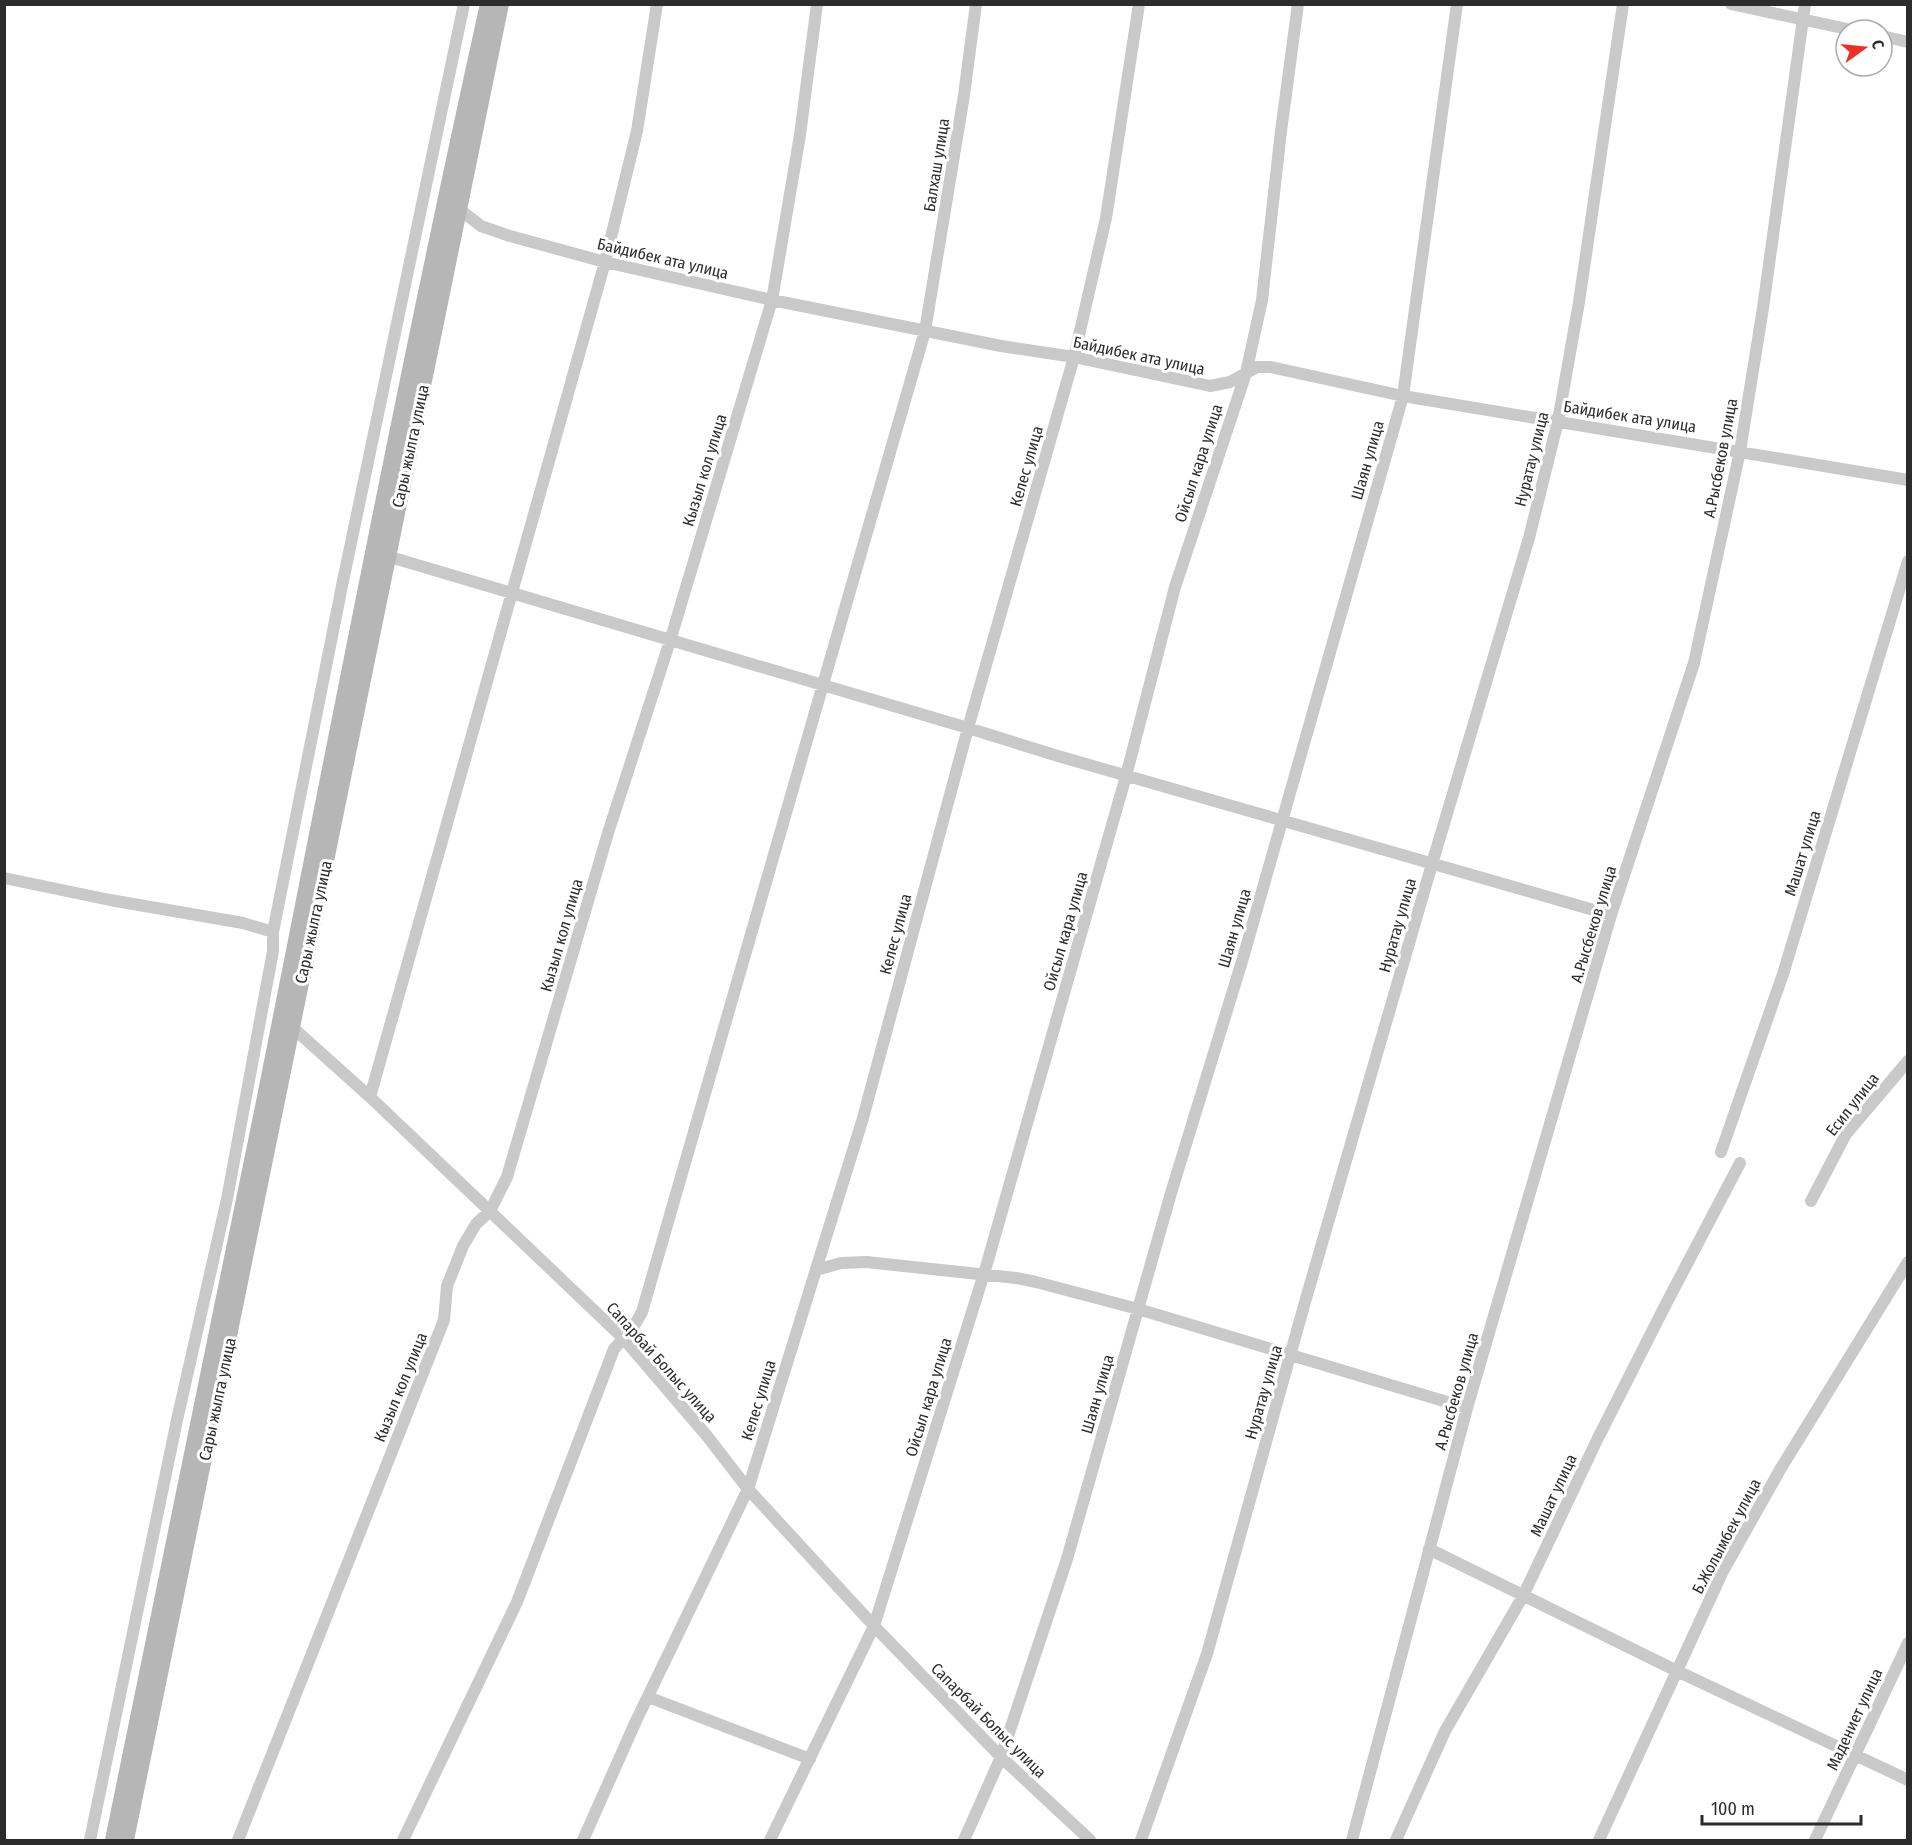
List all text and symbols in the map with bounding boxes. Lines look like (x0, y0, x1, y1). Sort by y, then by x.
north arrow (1834, 18, 1894, 78)
text: С (1868, 38, 1888, 51)
street label: Балхаш улица (920, 117, 953, 213)
street label: Байдибек ата улица (595, 234, 731, 283)
street label: Байдибек ата улица (1071, 332, 1207, 379)
street label: Сары жылга улица (388, 383, 433, 509)
street label: Байдибек ата улица (1562, 397, 1698, 436)
street label: А.Рысбеков улица (1700, 397, 1741, 519)
street label: Ойсыл кара улица (1170, 401, 1227, 525)
street label: Нуратау улица (1511, 409, 1553, 509)
street label: Кызыл кол улица (678, 411, 731, 529)
street label: Шаян улица (1347, 418, 1388, 502)
street label: Келес улица (1006, 424, 1047, 509)
street label: Машат улица (1780, 808, 1825, 898)
street label: Сары жылга улица (291, 859, 336, 985)
street label: А.Рысбеков улица (1567, 863, 1620, 985)
street label: Ойсыл кара улица (1039, 869, 1092, 993)
street label: Кызыл кол улица (536, 876, 587, 994)
street label: Нуратау улица (1375, 876, 1420, 974)
street label: Шаян улица (1214, 886, 1255, 970)
street label: Келес улица (876, 891, 915, 977)
street label: Есил улица (1822, 1069, 1883, 1140)
street label: Сапарбай Болыс улица (603, 1298, 721, 1426)
street label: Кызыл кол улица (370, 1329, 431, 1445)
street label: А.Рысбеков улица (1431, 1330, 1482, 1452)
street label: Ойсыл кара улица (901, 1335, 956, 1459)
street label: Сары жылга улица (195, 1336, 240, 1462)
street label: Нуратау улица (1241, 1343, 1286, 1441)
street label: Шаян улица (1077, 1352, 1118, 1436)
street label: Келес улица (737, 1358, 780, 1443)
street label: Машат улица (1526, 1451, 1581, 1539)
street label: Б.Жолымбек улица (1688, 1475, 1765, 1597)
street label: Сапарбай Болыс улица (927, 1659, 1050, 1782)
street label: Мадениет улица (1823, 1665, 1886, 1773)
scale bar (1702, 1788, 1861, 1826)
text: 100 m (1711, 1798, 1755, 1820)

